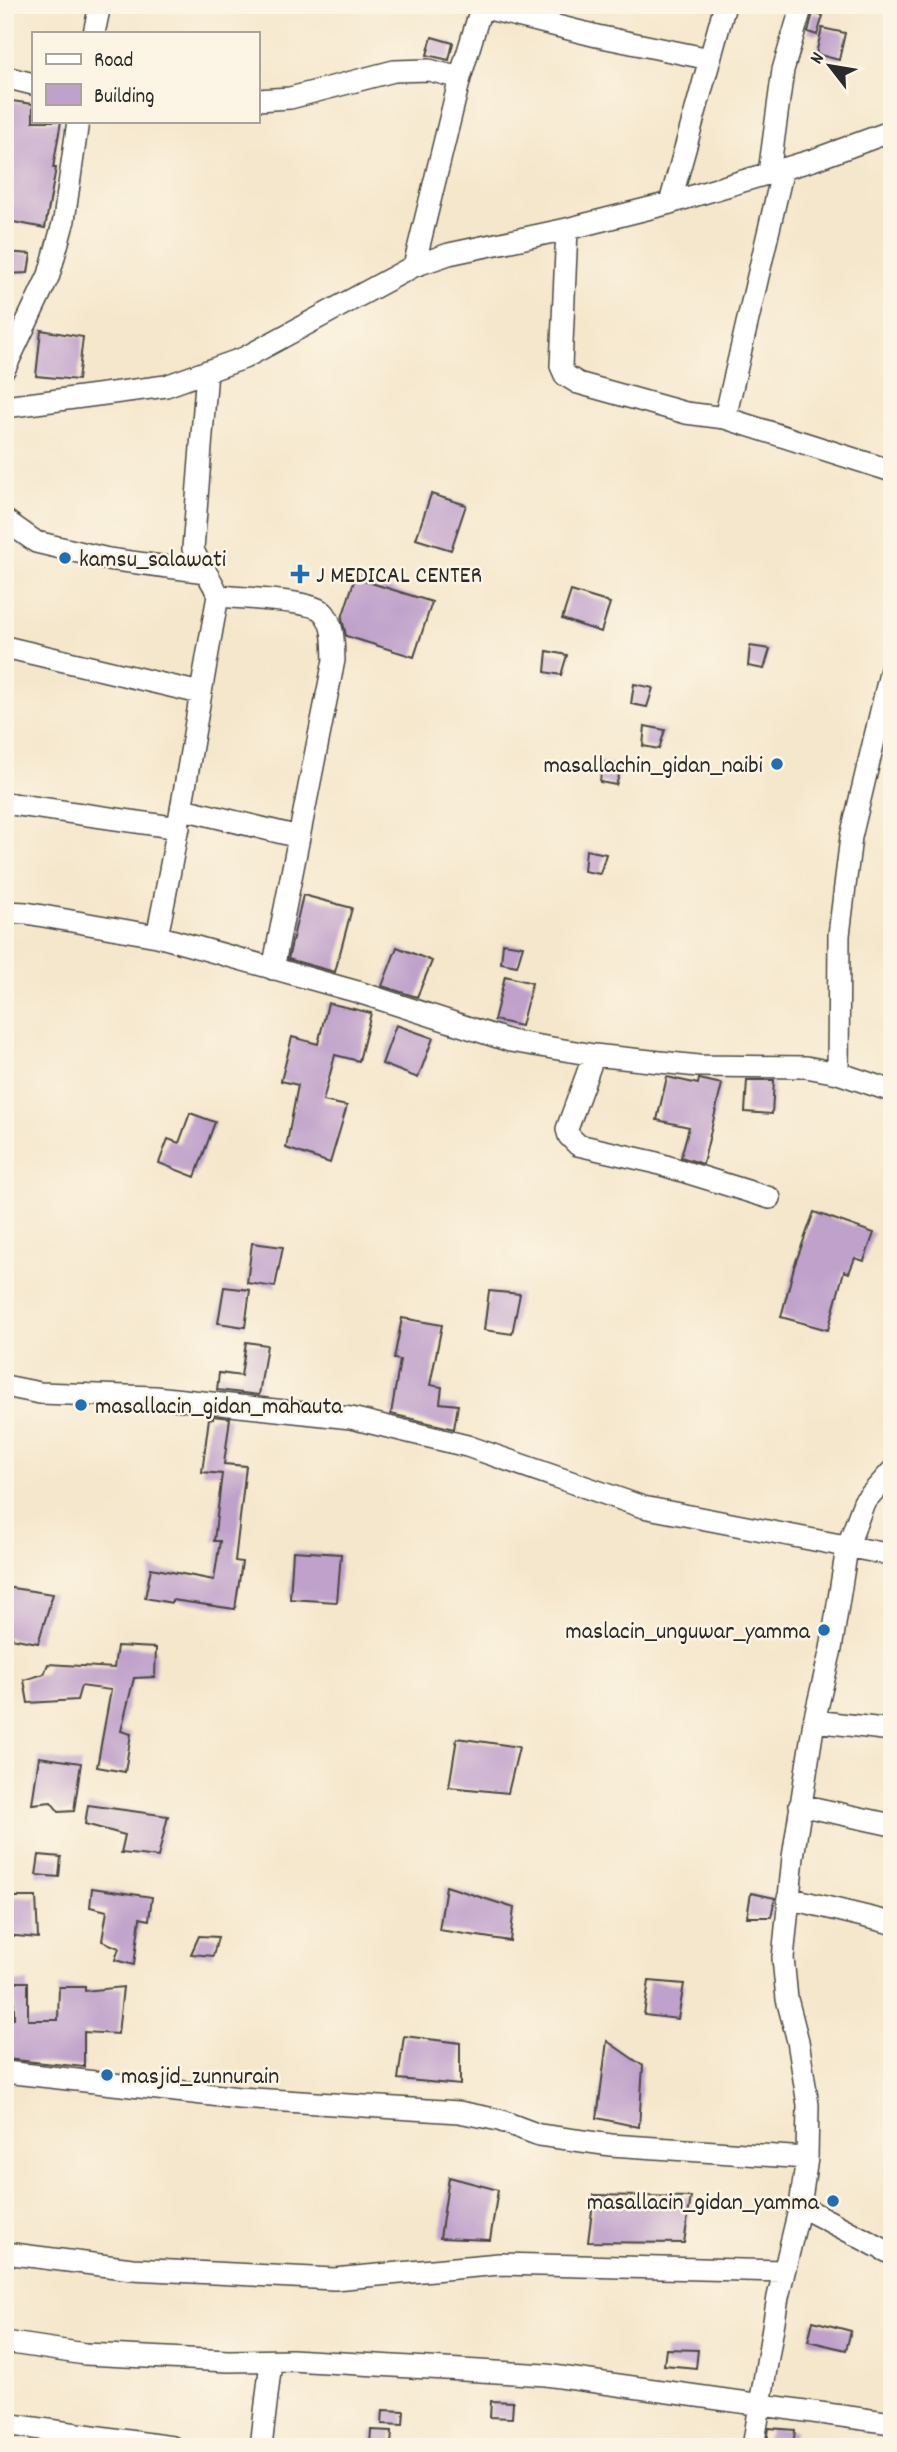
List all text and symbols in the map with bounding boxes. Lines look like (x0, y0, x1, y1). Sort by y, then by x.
legend (32, 32, 259, 122)
north arrow (796, 32, 866, 102)
text: Road (94, 47, 133, 77)
text: N (804, 48, 832, 70)
text: Building (94, 83, 154, 113)
place label: kamsu_salawati (79, 544, 226, 578)
marker: kamsu_salawati (57, 550, 73, 566)
place label: J MEDICAL CENTER (316, 560, 482, 594)
marker: J MEDICAL CENTER (290, 564, 310, 584)
place label: masallachin_gidan_naibi (543, 750, 763, 784)
marker: masallachin_gidan_naibi (769, 756, 785, 772)
place label: masallacin_gidan_mahauta (95, 1391, 343, 1425)
marker: masallacin_gidan_mahauta (73, 1397, 89, 1413)
place label: maslacin_unguwar_yamma (565, 1616, 811, 1650)
marker: maslacin_unguwar_yamma (816, 1622, 832, 1638)
place label: masjid_zunnurain (121, 2061, 279, 2095)
marker: masjid_zunnurain (99, 2067, 115, 2083)
place label: masallacin_gidan_yamma (587, 2187, 820, 2221)
marker: masallacin_gidan_yamma (825, 2193, 841, 2209)

